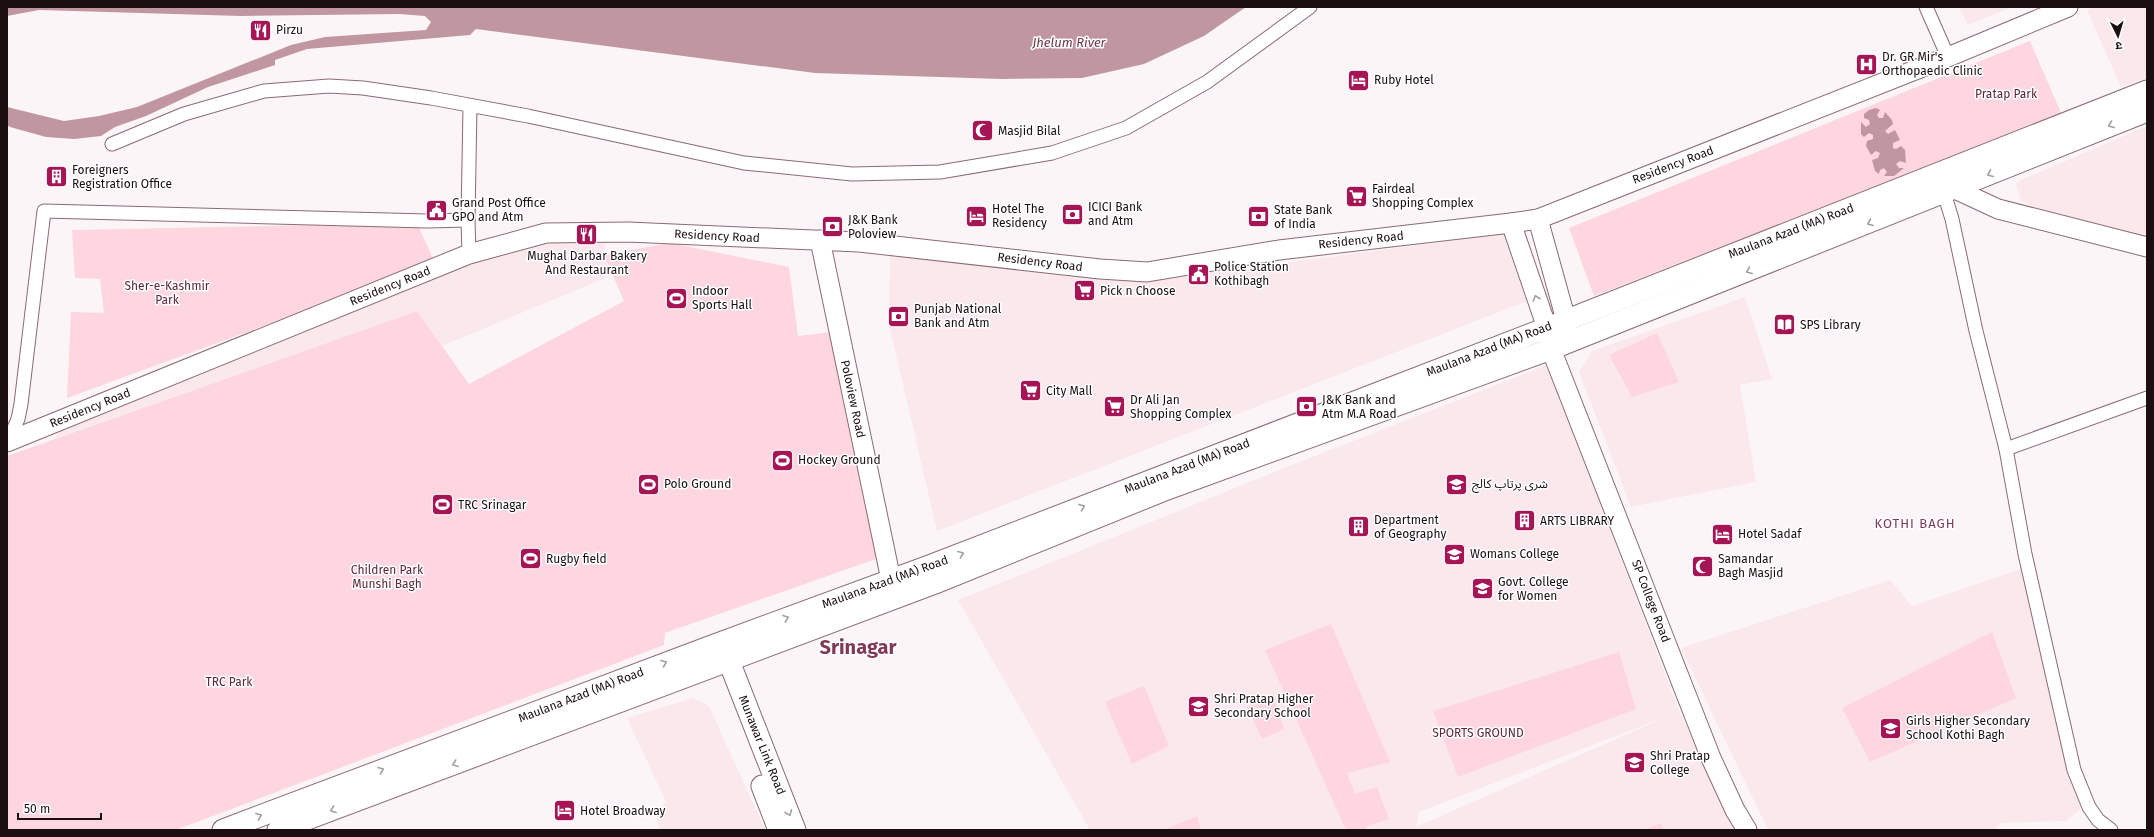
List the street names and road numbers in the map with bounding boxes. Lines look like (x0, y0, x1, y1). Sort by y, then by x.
street label: Residency Road (1630, 143, 1716, 187)
street label: Maulana Azad (MA) Road (1726, 201, 1856, 261)
street label: Residency Road (674, 227, 760, 245)
street label: Residency Road (1318, 229, 1404, 251)
street label: Residency Road (997, 250, 1083, 274)
street label: Residency Road (348, 263, 432, 309)
street label: Maulana Azad (MA) Road (1424, 319, 1554, 379)
street label: Poloview Road (838, 359, 868, 439)
street label: Residency Road (48, 385, 132, 431)
street label: Maulana Azad (MA) Road (1122, 436, 1252, 496)
street label: Maulana Azad (MA) Road (820, 553, 950, 611)
street label: SP College Road (1629, 558, 1673, 644)
street label: Maulana Azad (MA) Road (516, 665, 646, 725)
street label: Munawar Link Road (736, 693, 788, 797)

